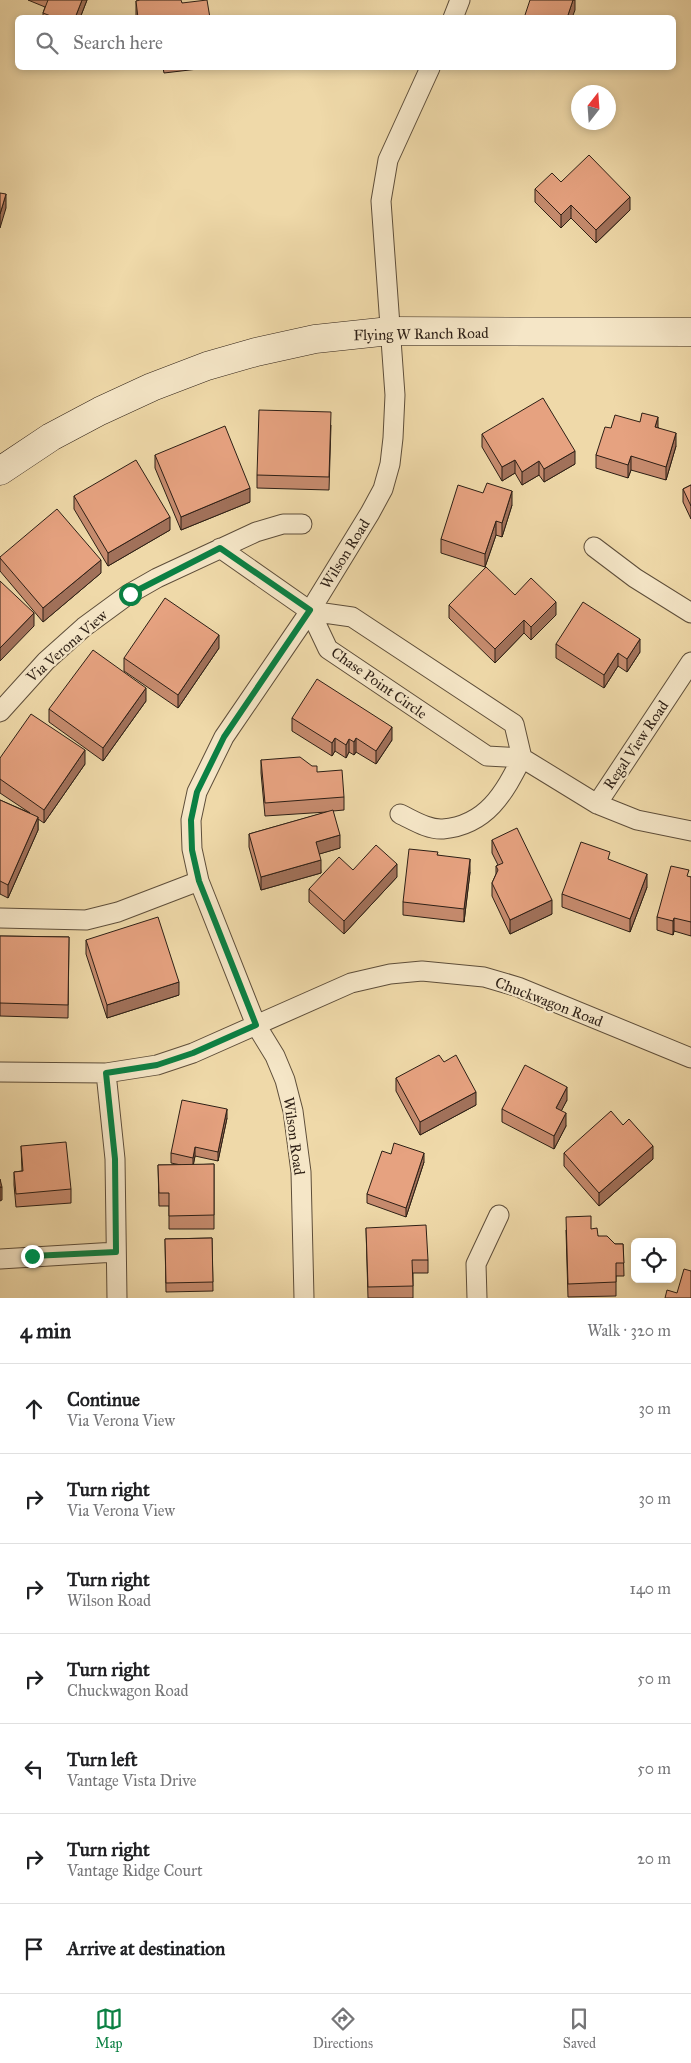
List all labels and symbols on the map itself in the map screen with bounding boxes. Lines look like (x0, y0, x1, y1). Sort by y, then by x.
north arrow (571, 85, 616, 130)
street label: Flying W Ranch Road (353, 324, 489, 344)
street label: Wilson Road (316, 515, 374, 592)
route start (119, 583, 142, 606)
street label: Via Verona View (22, 606, 111, 687)
street label: Chase Point Circle (328, 643, 430, 723)
street label: Regal View Road (600, 697, 673, 793)
street label: Chuckwagon Road (493, 973, 606, 1031)
street label: Wilson Road (280, 1096, 308, 1177)
route end (21, 1245, 44, 1268)

